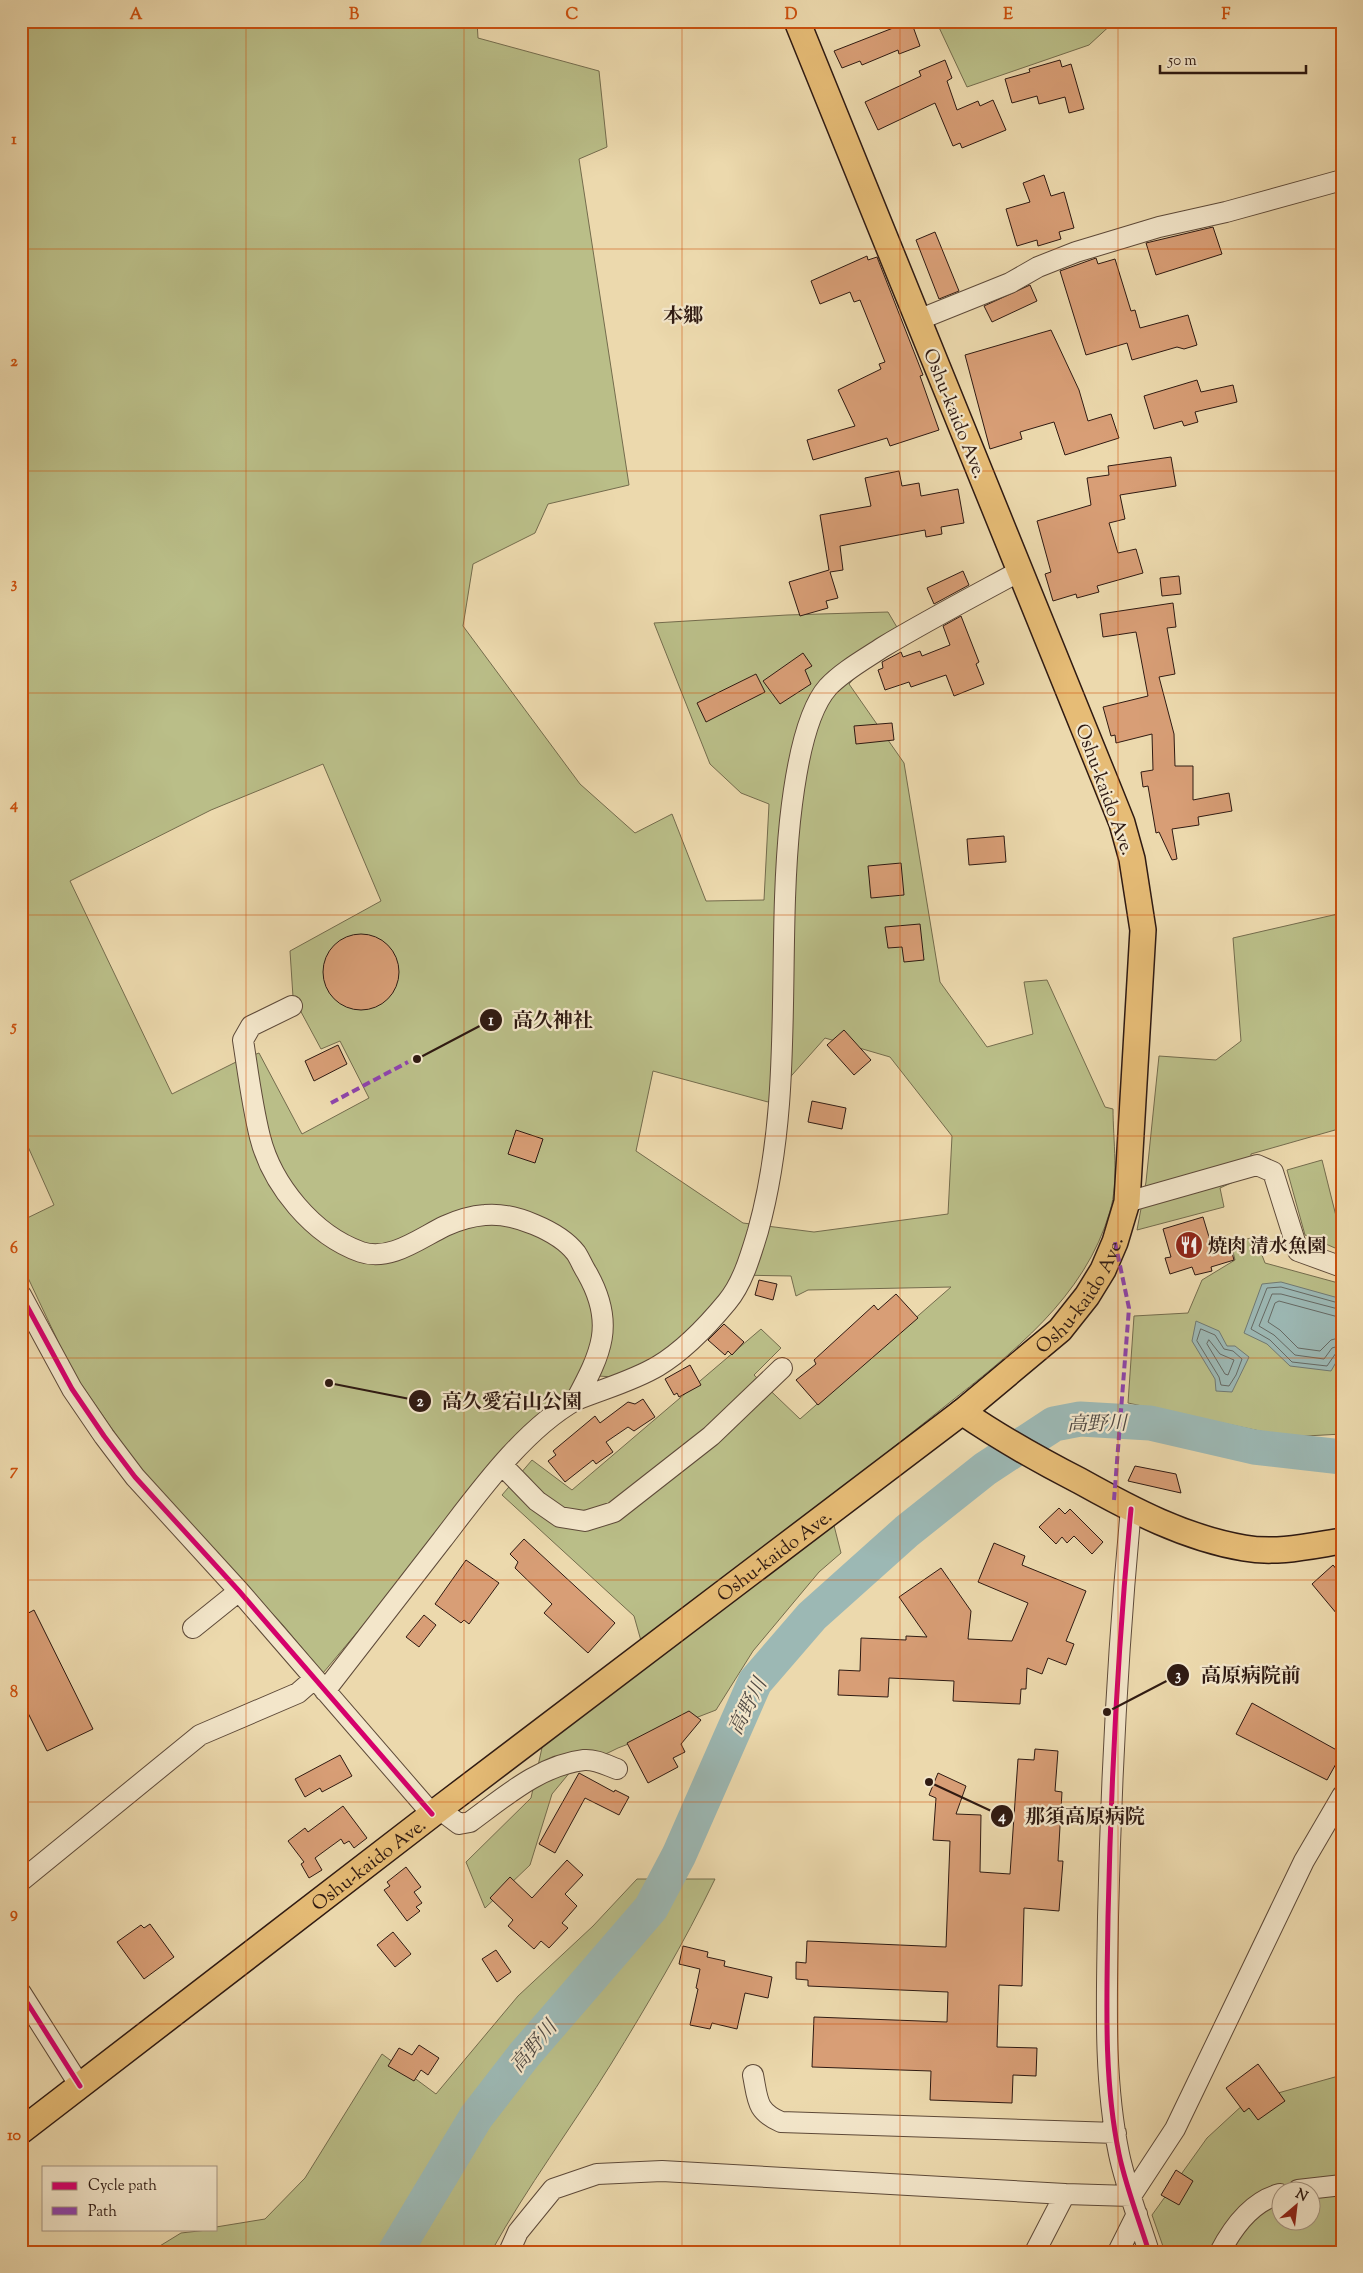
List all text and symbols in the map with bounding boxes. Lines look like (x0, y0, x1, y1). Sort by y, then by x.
text: A (130, 4, 143, 27)
text: B (349, 4, 359, 27)
text: C (566, 4, 579, 27)
text: D (785, 4, 798, 27)
text: E (1003, 4, 1013, 27)
text: F (1222, 4, 1231, 27)
scale bar (1160, 42, 1307, 74)
text: 50 m (1167, 51, 1197, 72)
text: 1 (11, 129, 17, 152)
district label: 本郷 (663, 303, 704, 332)
street label: Oshu-kaido Ave. (915, 345, 992, 483)
text: 2 (10, 351, 18, 374)
text: 3 (11, 573, 18, 596)
street label: Oshu-kaido Ave. (1067, 720, 1140, 859)
text: 4 (9, 794, 18, 817)
callout: 高久神社 (478, 1002, 603, 1037)
text: 高久神社 (513, 1008, 593, 1037)
text: 1 (488, 1011, 494, 1032)
text: 5 (9, 1016, 17, 1039)
restaurant icon: 焼肉 清水魚園 (1174, 1230, 1204, 1260)
street label: Oshu-kaido Ave. (1031, 1234, 1132, 1361)
place label: 焼肉 清水魚園 (1208, 1234, 1326, 1261)
text: 6 (10, 1238, 18, 1261)
callout: 高久愛宕山公園 (407, 1383, 592, 1418)
text: 高久愛宕山公園 (442, 1389, 582, 1418)
text: 2 (416, 1392, 424, 1413)
water label: 高野川 (1067, 1410, 1129, 1441)
text: 7 (10, 1460, 19, 1483)
street label: Oshu-kaido Ave. (712, 1504, 839, 1609)
callout: 高原病院前 (1166, 1658, 1311, 1693)
text: 高原病院前 (1201, 1663, 1301, 1692)
text: 3 (1175, 1666, 1181, 1687)
water label: 高野川 (723, 1672, 777, 1740)
text: 8 (10, 1682, 18, 1705)
callout: 那須高原病院 (990, 1798, 1155, 1833)
text: 那須高原病院 (1025, 1804, 1145, 1833)
text: 4 (997, 1807, 1006, 1828)
street label: Oshu-kaido Ave. (306, 1813, 433, 1919)
text: 9 (10, 1903, 18, 1926)
water label: 高野川 (505, 2014, 567, 2080)
text: 10 (7, 2125, 21, 2148)
legend (42, 2166, 218, 2230)
text: Cycle path (88, 2176, 157, 2197)
north arrow (1270, 2180, 1320, 2230)
text: N (1292, 2185, 1311, 2208)
text: Path (88, 2202, 117, 2223)

